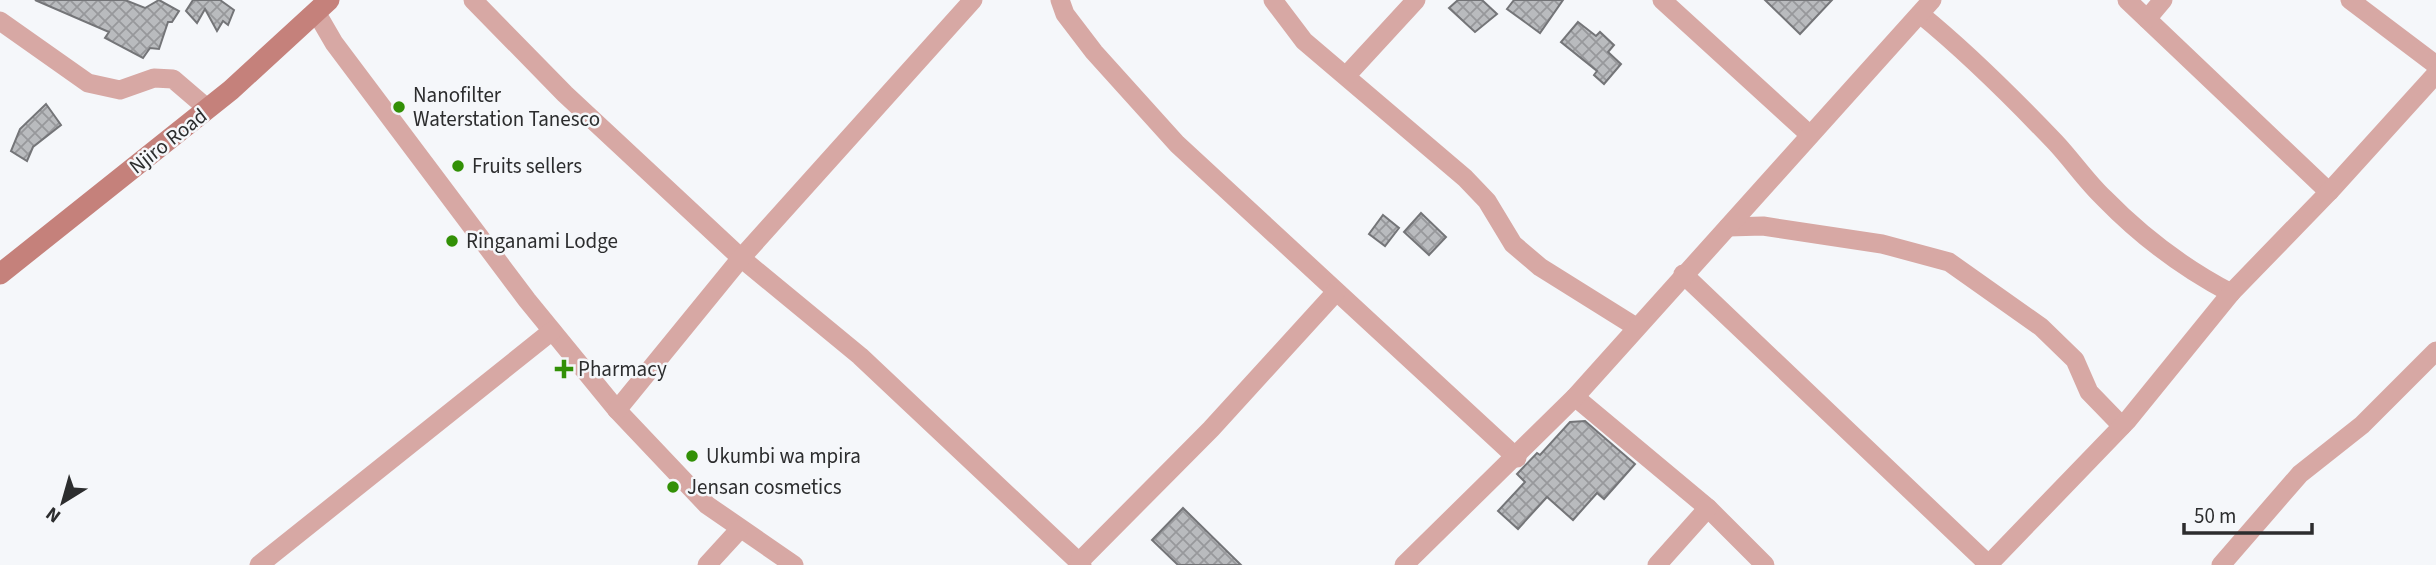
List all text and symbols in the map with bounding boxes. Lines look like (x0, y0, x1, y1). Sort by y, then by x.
place label: Nanofilter Waterstation Tanesco (413, 80, 600, 134)
marker: Nanofilter Waterstation Tanesco (391, 99, 407, 115)
street label: Njiro Road (123, 101, 213, 181)
place label: Fruits sellers (472, 151, 582, 181)
marker: Fruits sellers (450, 158, 466, 174)
place label: Ringanami Lodge (466, 226, 618, 256)
marker: Ringanami Lodge (444, 233, 460, 249)
place label: Pharmacy (578, 354, 667, 384)
marker: Pharmacy (556, 361, 572, 377)
place label: Ukumbi wa mpira (706, 441, 861, 471)
marker: Ukumbi wa mpira (684, 448, 700, 464)
north arrow (28, 467, 98, 537)
place label: Jensan cosmetics (687, 472, 842, 502)
marker: Jensan cosmetics (665, 479, 681, 495)
scale bar (2184, 491, 2312, 536)
text: N (40, 500, 67, 529)
text: 50 m (2194, 501, 2236, 531)

